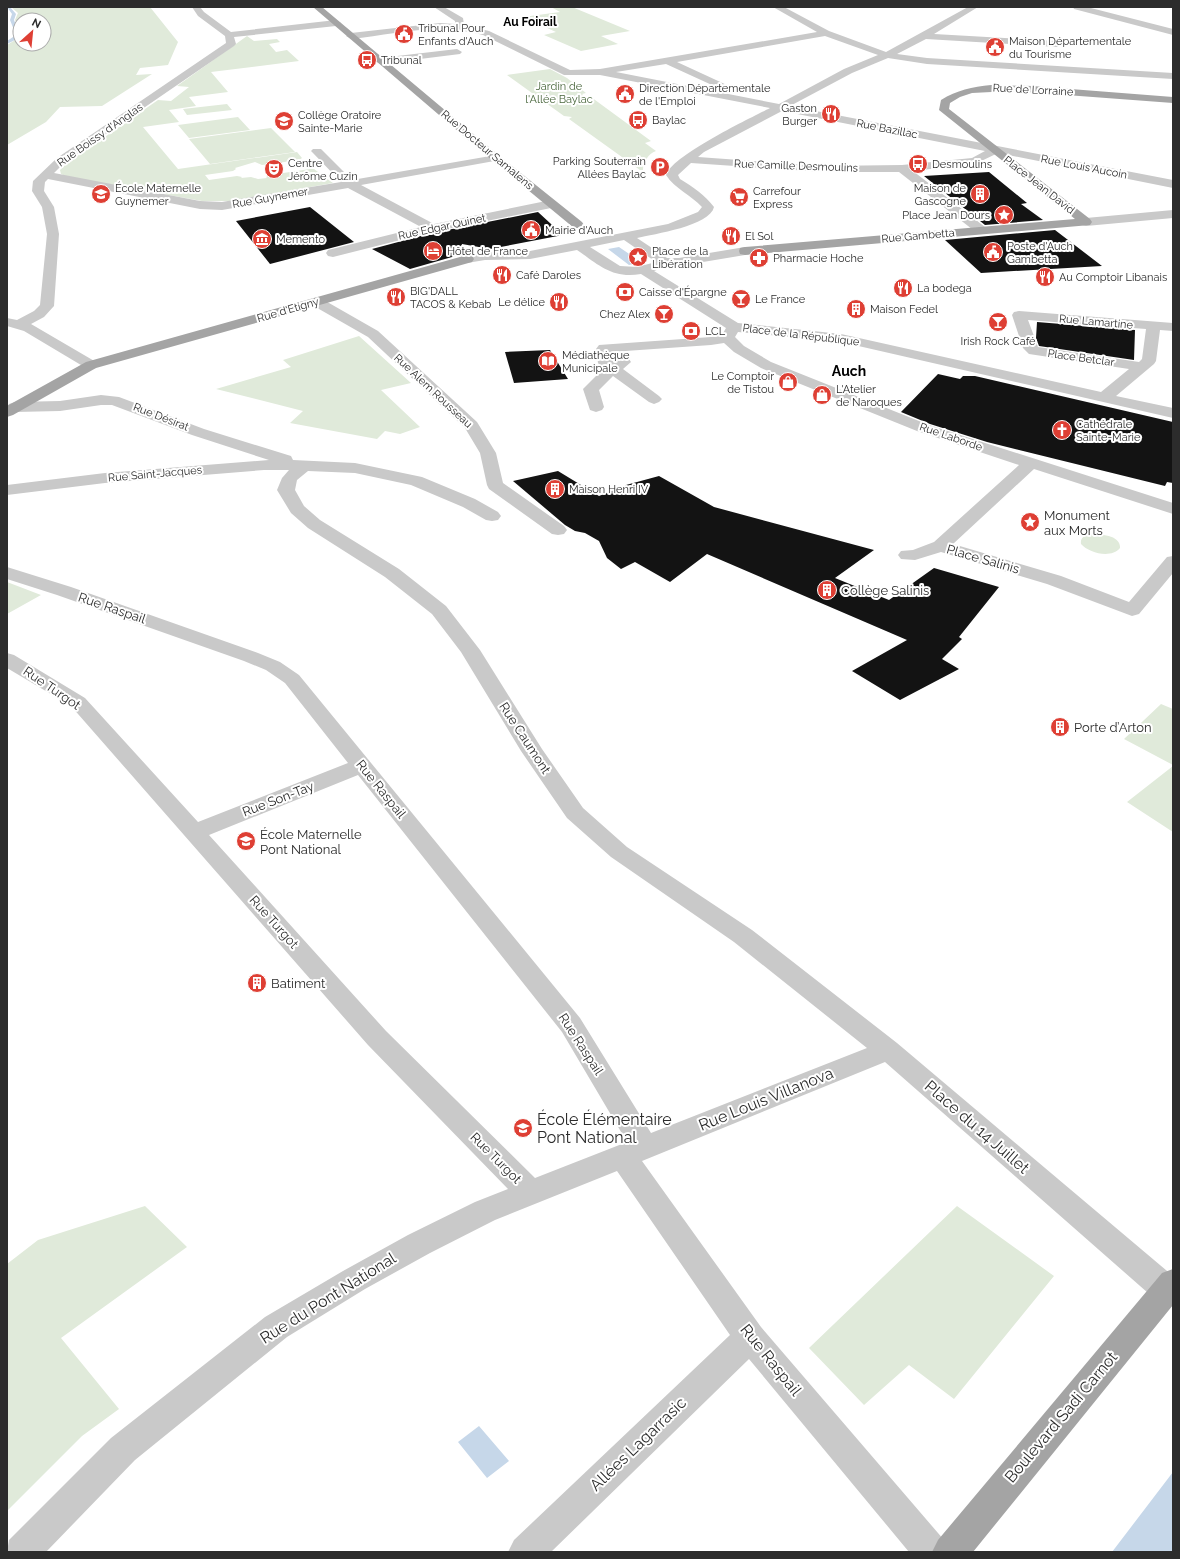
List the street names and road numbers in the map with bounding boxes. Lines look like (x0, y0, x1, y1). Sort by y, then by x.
street label: Rue de Lorraine (992, 81, 1074, 99)
street label: Rue Boissy d'Anglas (55, 101, 145, 169)
street label: Rue Docteur Samalens (438, 108, 536, 192)
street label: Rue Bazillac (855, 117, 919, 141)
street label: Rue Louis Aucoin (1040, 152, 1128, 182)
street label: Place Jean David (1001, 153, 1077, 217)
street label: Rue Camille Desmoulins (734, 157, 858, 175)
street label: Rue Guynemer (231, 185, 309, 211)
street label: Rue Edgar Quinet (397, 211, 487, 243)
street label: Rue Gambetta (881, 226, 955, 246)
street label: Rue d'Etigny (256, 295, 320, 325)
street label: Rue Lamartine (1058, 312, 1134, 332)
street label: Place de la République (742, 321, 861, 349)
street label: Place Betclar (1047, 347, 1115, 369)
street label: Rue Alem Rousseau (391, 351, 475, 431)
street label: Rue Désirat (131, 400, 191, 434)
street label: Rue Laborde (918, 420, 985, 454)
street label: Rue Saint-Jacques (107, 463, 203, 485)
street label: Place Salinis (945, 541, 1021, 577)
street label: Rue Raspail (76, 589, 148, 627)
street label: Rue Turgot (21, 663, 84, 713)
street label: Rue Caumont (496, 699, 554, 777)
street label: Rue Raspail (353, 757, 409, 821)
street label: Rue Son-Tay (240, 778, 316, 820)
street label: Rue Turgot (246, 893, 302, 952)
street label: Rue Raspail (556, 1010, 607, 1078)
street label: Rue Louis Villanova (696, 1063, 836, 1135)
street label: Place du 14 Juillet (921, 1077, 1034, 1178)
street label: Rue Turgot (467, 1129, 525, 1187)
street label: Rue du Pont National (257, 1248, 400, 1348)
street label: Rue Raspail (736, 1320, 806, 1400)
street label: Boulevard Sadi Carnot (1001, 1347, 1122, 1486)
street label: Allées Lagarrasic (586, 1393, 690, 1495)

